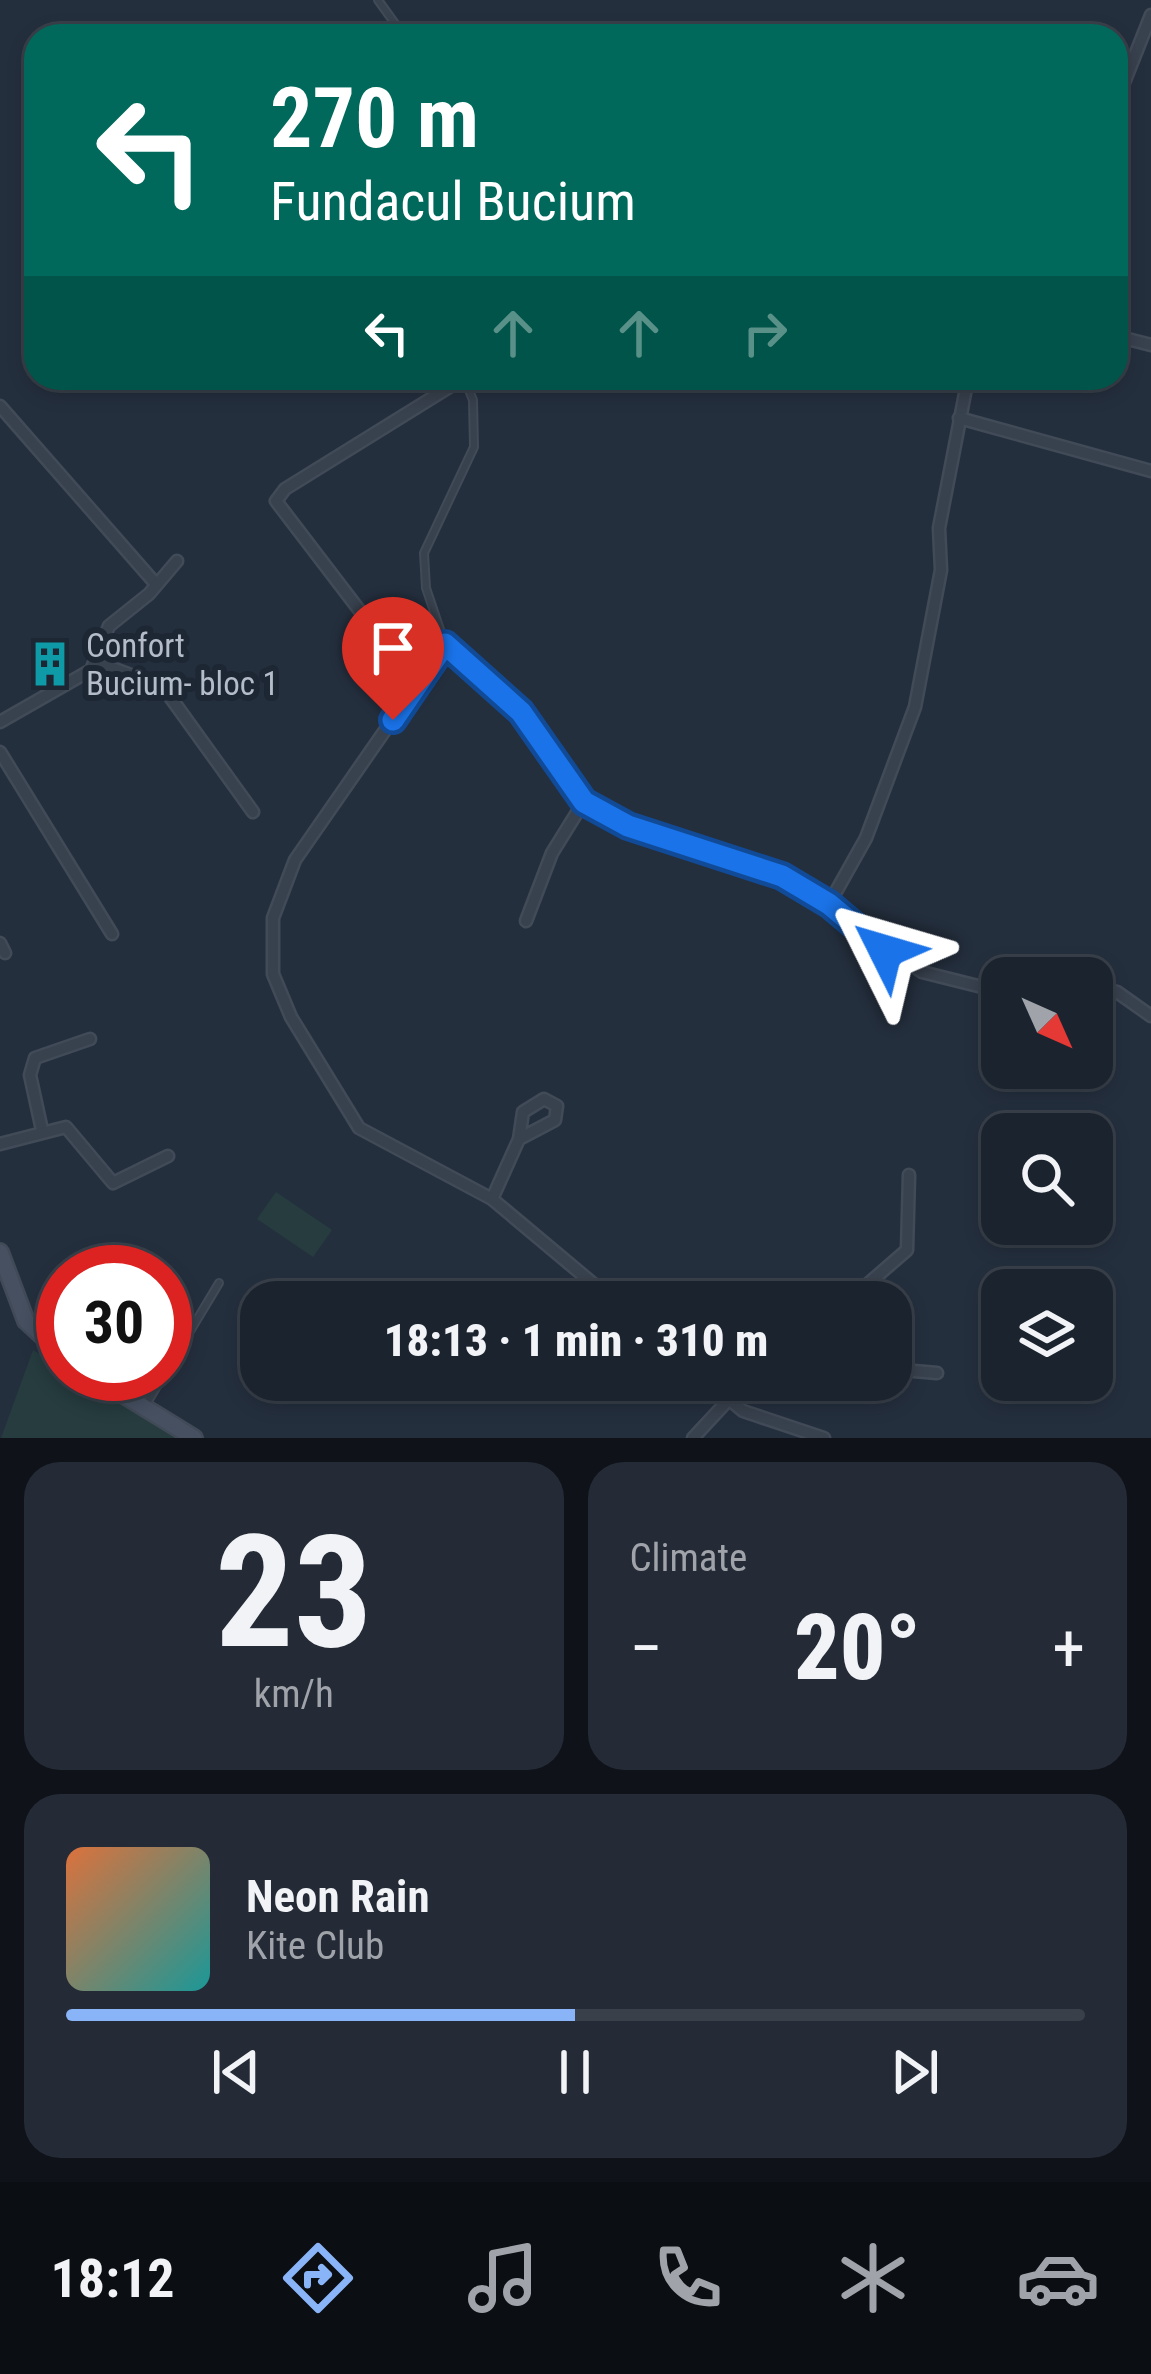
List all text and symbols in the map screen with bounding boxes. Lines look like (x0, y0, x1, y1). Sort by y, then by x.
text: 270 m (270, 69, 479, 168)
icon: left (72, 72, 228, 228)
text: Fundacul Bucium (270, 170, 636, 233)
icon: left (354, 300, 420, 366)
icon: ahead (480, 300, 546, 366)
icon: ahead (606, 300, 672, 366)
icon: right (732, 300, 798, 366)
pin (342, 597, 444, 720)
icon: arrive (360, 615, 426, 681)
place label: Confort Bucium- bloc 1 (86, 626, 279, 703)
building icon: Confort Bucium- bloc 1 (25, 639, 75, 689)
position arrow (822, 888, 948, 1014)
north arrow (981, 957, 1113, 1089)
map controls (981, 957, 1113, 1401)
button: search (981, 1113, 1113, 1245)
speed limit sign: 30 (36, 1245, 192, 1401)
button: layers (981, 1269, 1113, 1401)
text: 18:13 · 1 min · 310 m (384, 1314, 768, 1367)
text: 23 (215, 1501, 373, 1684)
text: Climate (630, 1535, 747, 1581)
text: 20° (794, 1596, 921, 1701)
text: − (630, 1610, 663, 1687)
text: + (1052, 1610, 1085, 1687)
text: km/h (254, 1671, 334, 1717)
text: Neon Rain (246, 1870, 430, 1923)
text: Kite Club (246, 1923, 384, 1969)
icon: previous (203, 2039, 269, 2105)
icon: pause (542, 2039, 608, 2105)
icon: next (882, 2039, 948, 2105)
icon: directions (276, 2236, 360, 2320)
icon: music (461, 2236, 545, 2320)
icon: phone (646, 2236, 730, 2320)
icon: climate (831, 2236, 915, 2320)
icon: car (1016, 2236, 1100, 2320)
text: 18:12 (51, 2247, 175, 2310)

